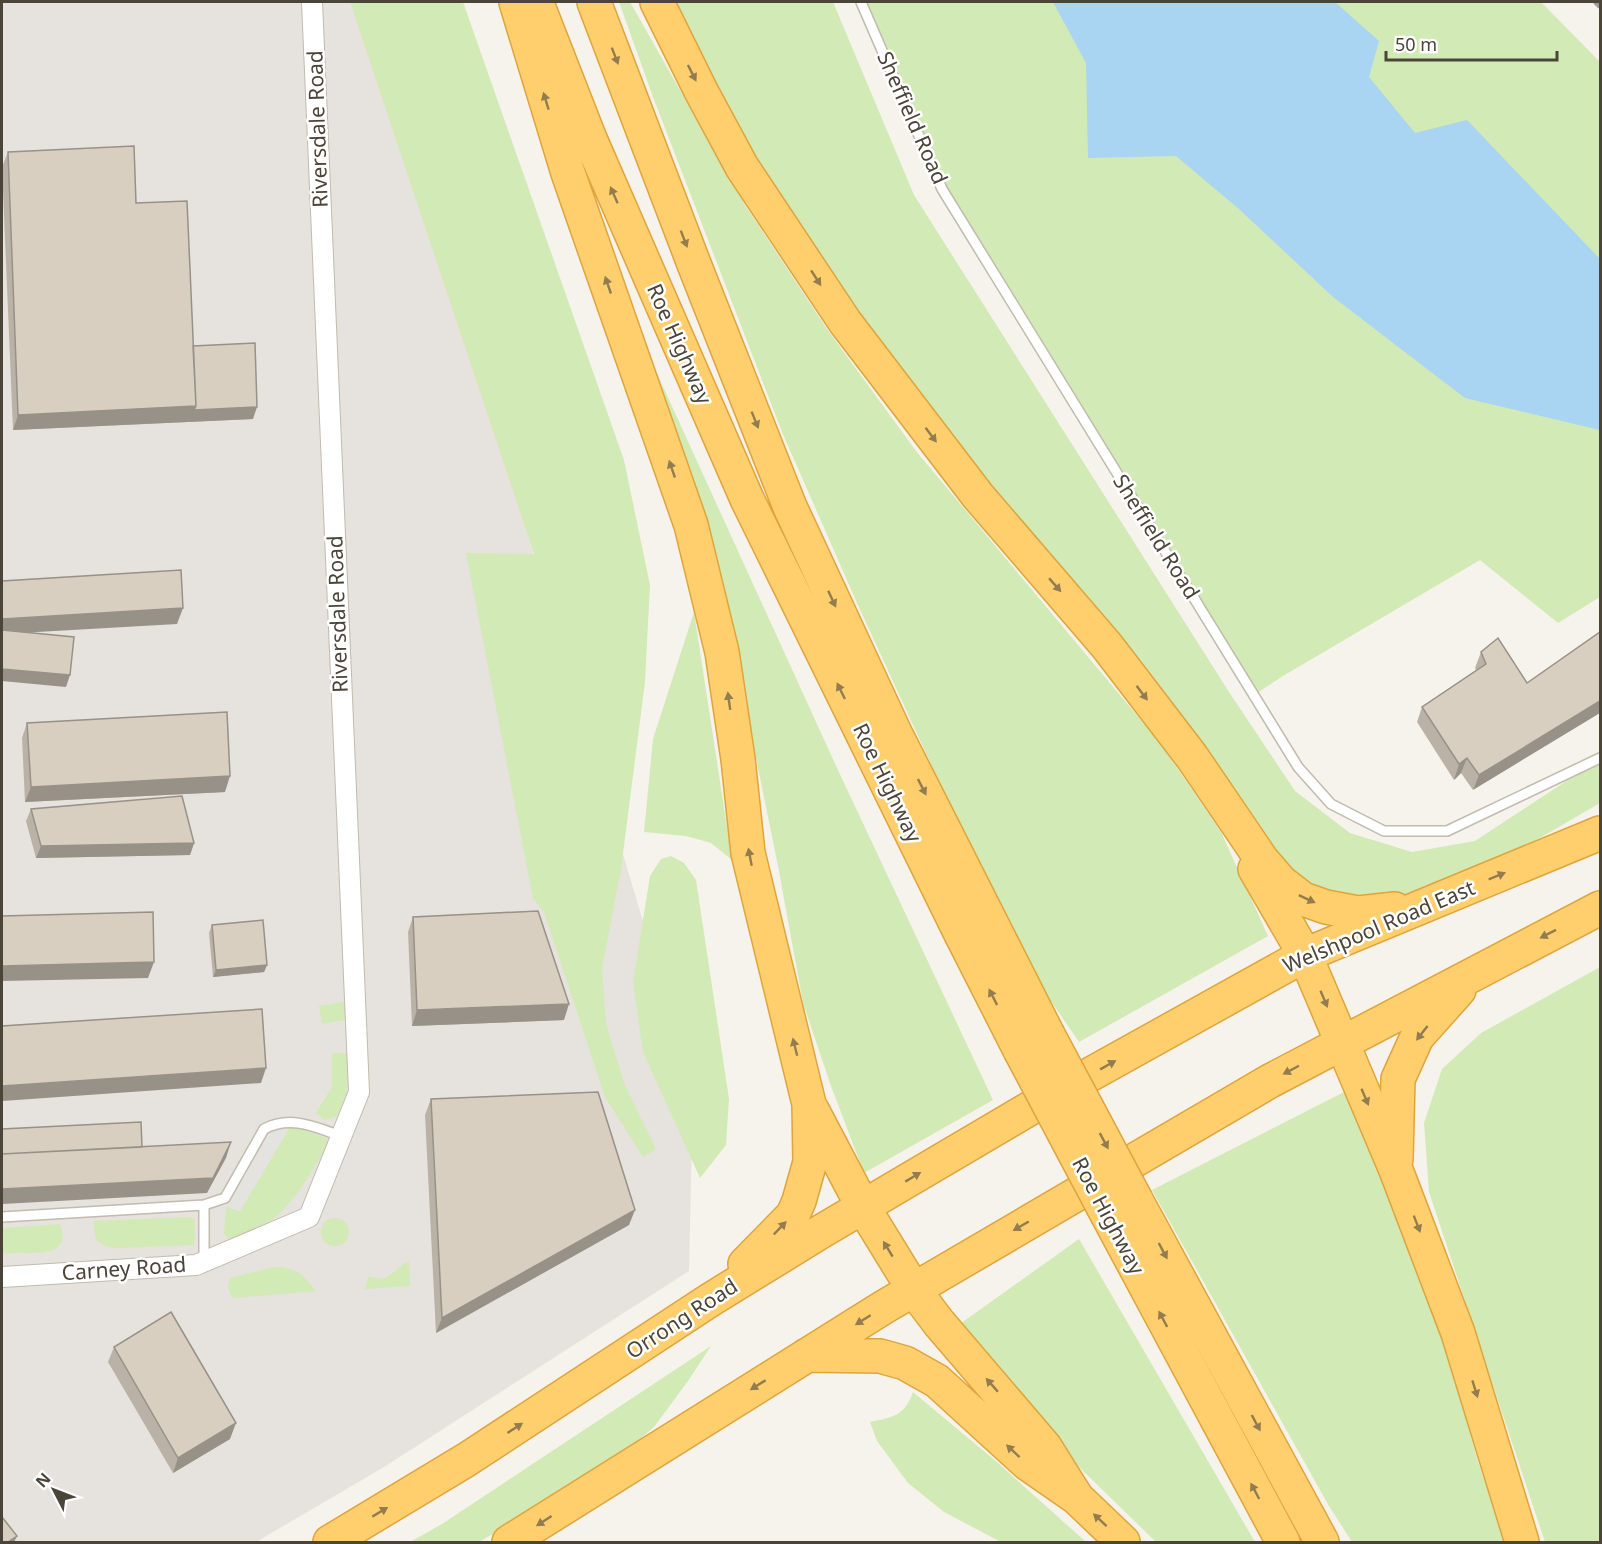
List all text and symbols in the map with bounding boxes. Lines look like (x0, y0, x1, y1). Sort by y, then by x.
scale bar (1386, 24, 1557, 62)
text: 50 m (1395, 32, 1437, 56)
one-way arrow (611, 47, 620, 65)
street label: Sheffield Road (871, 47, 955, 188)
street label: Riversdale Road (300, 50, 334, 208)
one-way arrow (686, 64, 696, 82)
one-way arrow (541, 92, 550, 110)
one-way arrow (609, 185, 619, 203)
one-way arrow (679, 230, 689, 248)
one-way arrow (810, 269, 821, 286)
one-way arrow (603, 276, 613, 294)
street label: Roe Highway (641, 279, 719, 408)
one-way arrow (751, 411, 760, 429)
one-way arrow (925, 427, 937, 442)
one-way arrow (667, 460, 677, 478)
street label: Sheffield Road (1107, 469, 1206, 604)
street label: Riversdale Road (320, 535, 354, 693)
one-way arrow (1048, 577, 1061, 592)
one-way arrow (828, 591, 837, 608)
one-way arrow (837, 682, 847, 700)
one-way arrow (1136, 685, 1149, 701)
one-way arrow (725, 691, 734, 710)
street label: Roe Highway (847, 718, 929, 847)
one-way arrow (917, 779, 927, 796)
one-way arrow (745, 848, 754, 867)
one-way arrow (1488, 871, 1506, 880)
street label: Welshpool Road East (1278, 873, 1479, 979)
one-way arrow (1298, 894, 1315, 903)
one-way arrow (1540, 929, 1557, 939)
one-way arrow (989, 989, 998, 1006)
one-way arrow (1319, 990, 1329, 1008)
one-way arrow (1415, 1025, 1428, 1041)
one-way arrow (789, 1038, 799, 1056)
one-way arrow (1100, 1060, 1117, 1070)
one-way arrow (1282, 1065, 1299, 1075)
one-way arrow (1360, 1088, 1370, 1106)
one-way arrow (1099, 1132, 1109, 1149)
street label: Roe Highway (1066, 1152, 1152, 1279)
one-way arrow (905, 1171, 921, 1182)
one-way arrow (1413, 1215, 1422, 1233)
one-way arrow (773, 1220, 787, 1235)
one-way arrow (1013, 1221, 1029, 1232)
one-way arrow (883, 1240, 894, 1257)
one-way arrow (1158, 1243, 1168, 1260)
street label: Carney Road (61, 1250, 187, 1286)
street label: Orrong Road (620, 1272, 743, 1365)
one-way arrow (1158, 1310, 1168, 1327)
one-way arrow (855, 1315, 872, 1326)
one-way arrow (986, 1378, 999, 1393)
one-way arrow (750, 1380, 766, 1391)
one-way arrow (1471, 1380, 1480, 1398)
one-way arrow (1251, 1414, 1261, 1431)
one-way arrow (506, 1422, 523, 1433)
one-way arrow (1006, 1444, 1021, 1458)
north arrow (24, 1460, 84, 1520)
text: N (30, 1468, 55, 1492)
one-way arrow (1250, 1483, 1260, 1500)
one-way arrow (372, 1506, 388, 1517)
one-way arrow (1093, 1514, 1107, 1528)
one-way arrow (536, 1515, 552, 1526)

